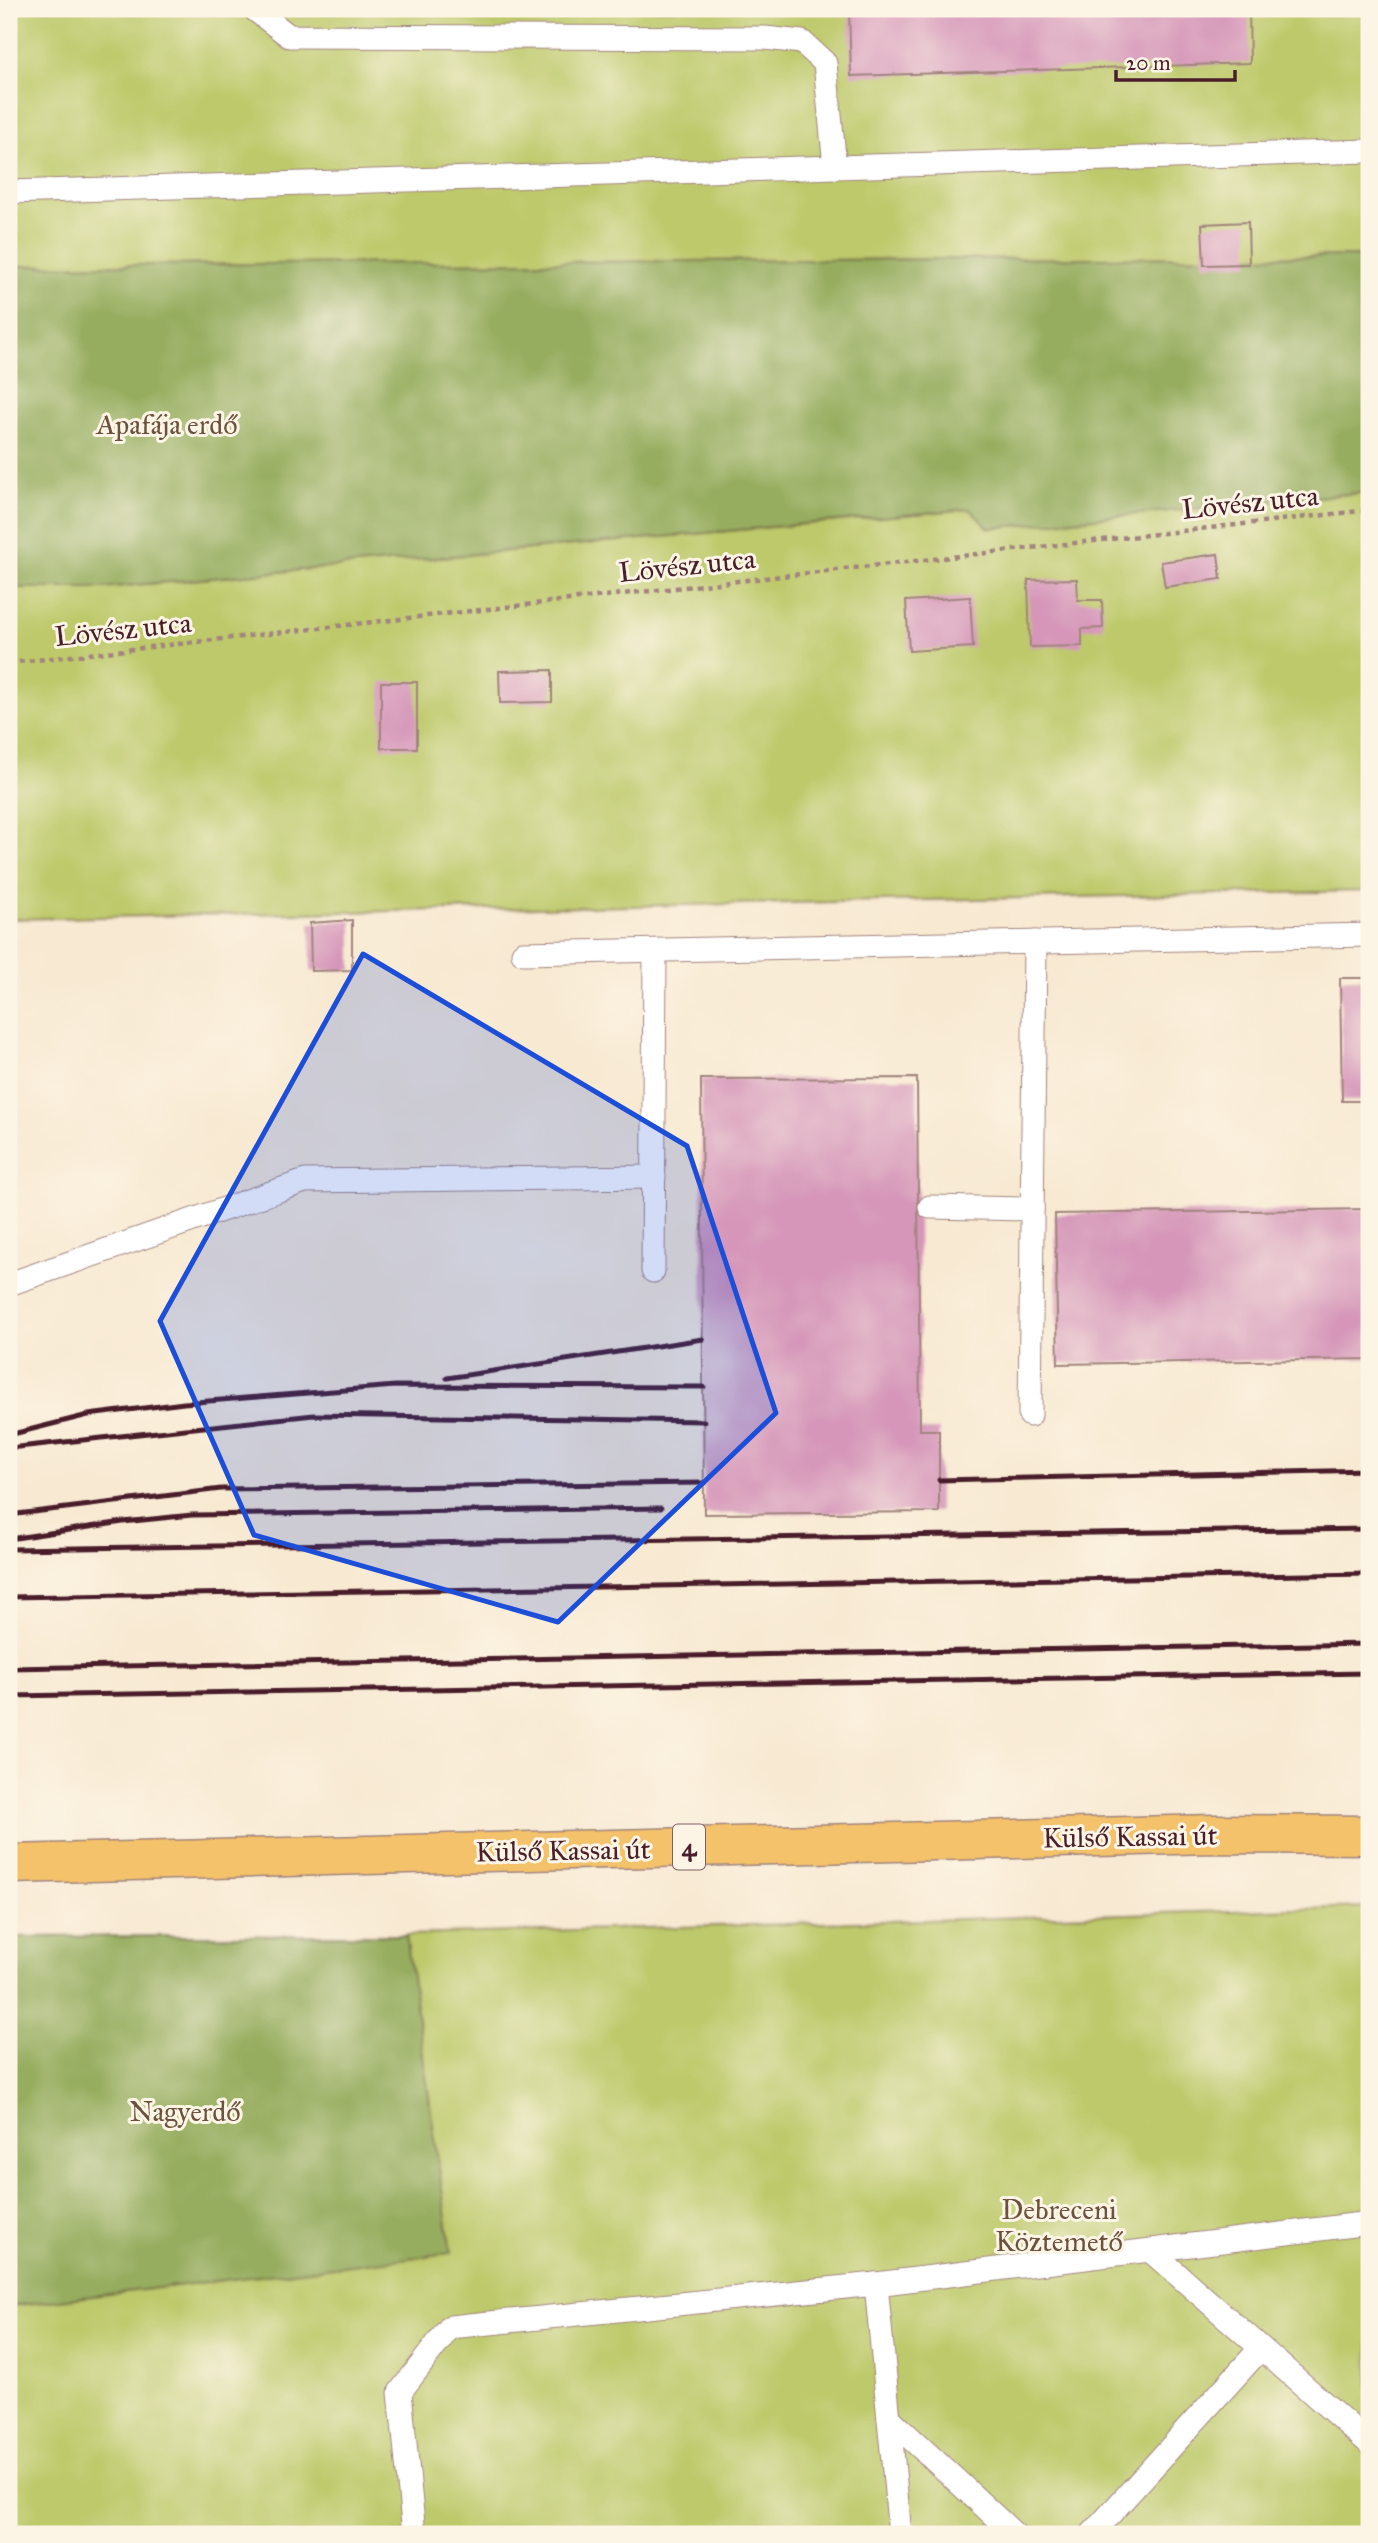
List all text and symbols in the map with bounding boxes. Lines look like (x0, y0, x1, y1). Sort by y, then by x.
scale bar (1116, 38, 1234, 82)
text: 20 m (1126, 50, 1171, 76)
park label: Apafája erdő (95, 407, 238, 442)
street label: Lövész utca (1180, 478, 1320, 527)
street label: Lövész utca (617, 541, 757, 590)
street label: Lövész utca (53, 605, 193, 654)
street label: Külső Kassai út (1042, 1817, 1218, 1856)
road number: 4 (673, 1824, 705, 1870)
street label: Külső Kassai út (475, 1831, 651, 1870)
park label: Nagyerdő (129, 2094, 241, 2129)
park label: Debreceni Köztemető (995, 2192, 1123, 2259)

